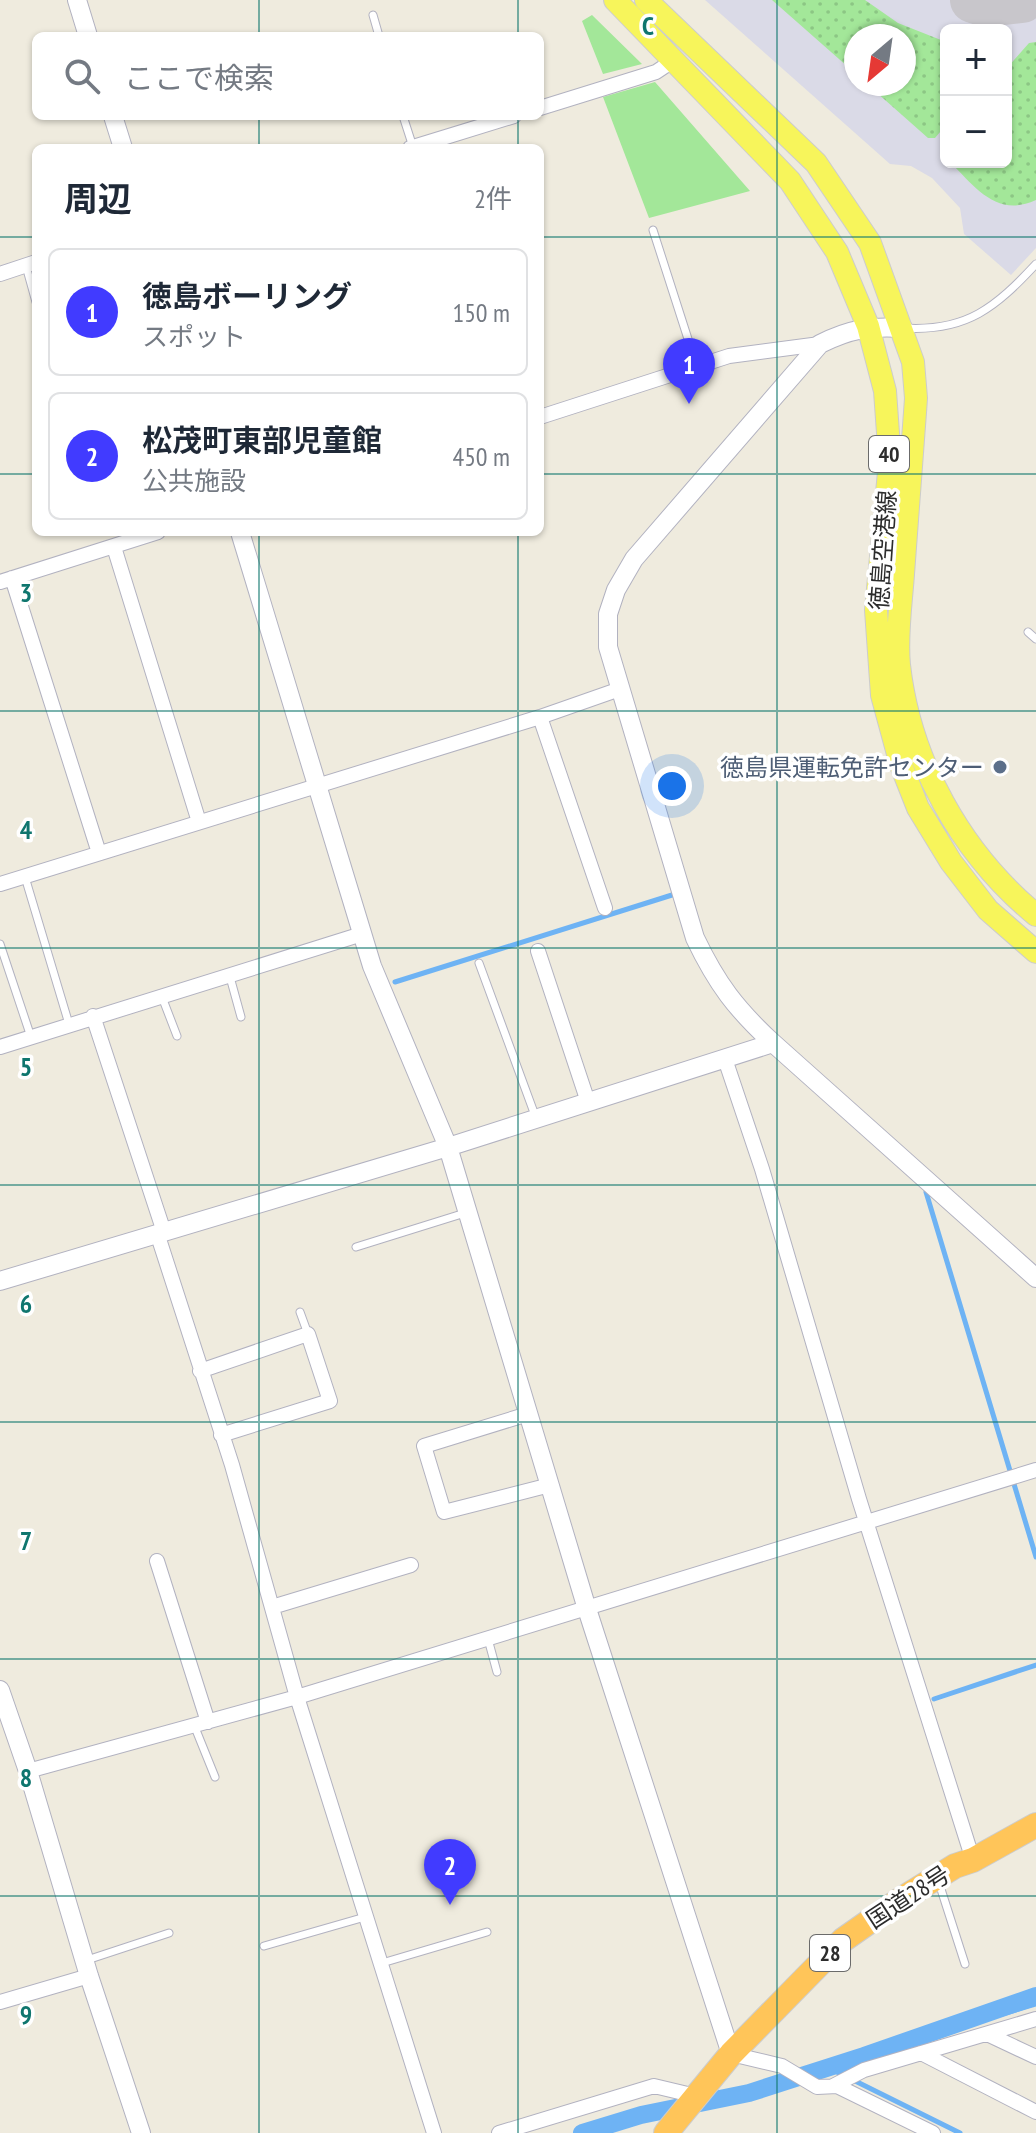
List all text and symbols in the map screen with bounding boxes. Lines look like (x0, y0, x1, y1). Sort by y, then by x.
text: C (642, 9, 654, 42)
north arrow (844, 24, 916, 96)
map controls (940, 24, 1012, 168)
button: + (940, 24, 1012, 96)
search box (32, 32, 544, 120)
icon: search (60, 54, 104, 98)
text: ここで検索 (124, 58, 274, 97)
button: − (940, 96, 1012, 168)
text: 周辺 (64, 176, 132, 220)
text: 2件 (474, 182, 512, 215)
text: 徳島ボーリング (142, 276, 352, 315)
text: 1 (86, 296, 98, 329)
text: 150 m (452, 296, 510, 329)
text: スポット (142, 320, 246, 353)
pin: 1 (663, 338, 715, 404)
text: 松茂町東部児童館 (142, 420, 382, 459)
road number: 40 (869, 436, 909, 472)
text: 2 (86, 440, 98, 473)
text: 450 m (452, 440, 510, 473)
text: 公共施設 (142, 464, 246, 497)
street label: 徳島空港線 (863, 489, 903, 611)
text: 3 (20, 576, 32, 609)
place label: 徳島県運転免許センター (720, 752, 984, 783)
marker: 徳島県運転免許センター (991, 758, 1009, 776)
your location (652, 766, 692, 806)
text: 4 (20, 813, 33, 846)
text: 5 (20, 1050, 32, 1083)
text: 6 (20, 1287, 32, 1320)
text: 7 (20, 1524, 32, 1557)
text: 8 (20, 1761, 32, 1794)
pin: 2 (424, 1839, 476, 1905)
street label: 国道28号 (860, 1859, 956, 1935)
road number: 28 (810, 1935, 850, 1971)
text: 9 (20, 1998, 32, 2031)

